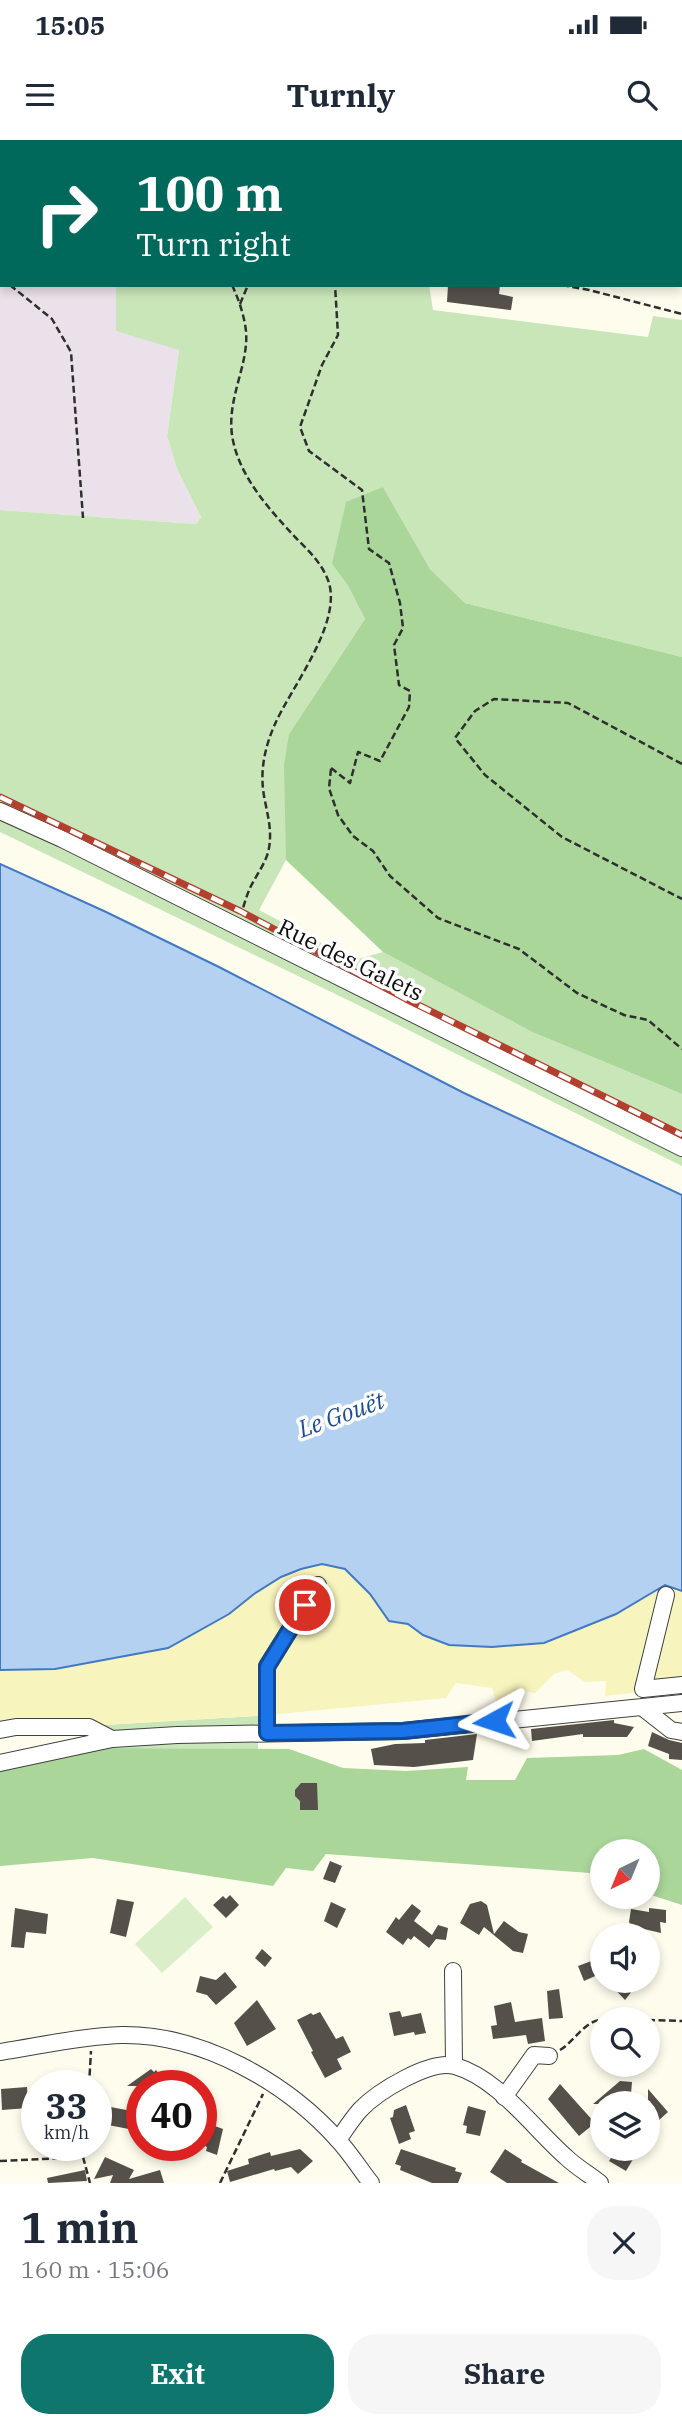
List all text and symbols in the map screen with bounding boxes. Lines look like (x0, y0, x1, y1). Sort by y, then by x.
text: 15:05 (35, 8, 105, 42)
text: Turnly (287, 74, 395, 116)
icon: menu (21, 76, 59, 114)
icon: search (623, 76, 661, 114)
text: 100 m (136, 161, 283, 224)
icon: right (21, 168, 112, 259)
text: Turn right (136, 223, 291, 265)
street label: Rue des Galets (273, 911, 429, 1007)
water label: Le Gouët (292, 1383, 390, 1445)
pin (275, 1575, 335, 1635)
icon: arrive (286, 1586, 324, 1624)
position arrow (457, 1684, 531, 1758)
north arrow (590, 1839, 660, 1909)
map controls (590, 1839, 660, 2161)
button: sound (590, 1923, 660, 1993)
button: search (590, 2007, 660, 2077)
speed limit sign: 40 (126, 2070, 217, 2161)
text: 33 (45, 2083, 88, 2129)
button: layers (590, 2091, 660, 2161)
text: km/h (44, 2121, 89, 2144)
text: 1 min (21, 2200, 139, 2255)
button: close (587, 2206, 661, 2280)
text: 160 m · 15:06 (21, 2254, 170, 2284)
button: Exit (21, 2334, 334, 2414)
button: Share (348, 2334, 661, 2414)

